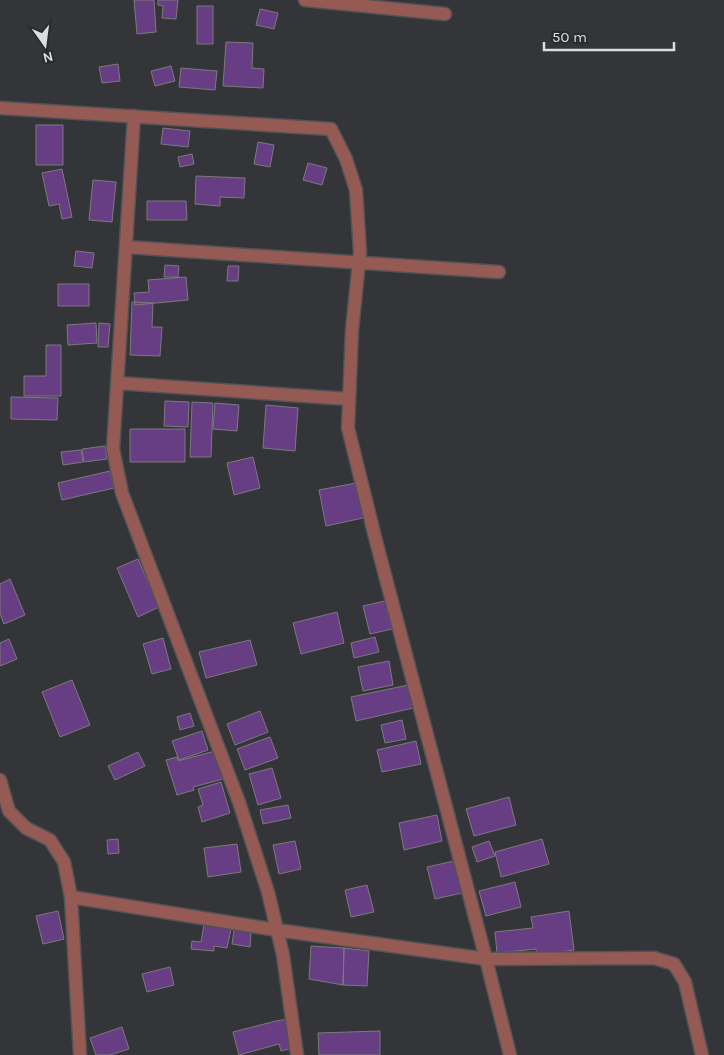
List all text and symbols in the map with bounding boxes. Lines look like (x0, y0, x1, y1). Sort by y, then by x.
north arrow (20, 20, 70, 70)
scale bar (544, 20, 674, 52)
text: 50 m (552, 28, 587, 46)
text: N (41, 48, 55, 67)

